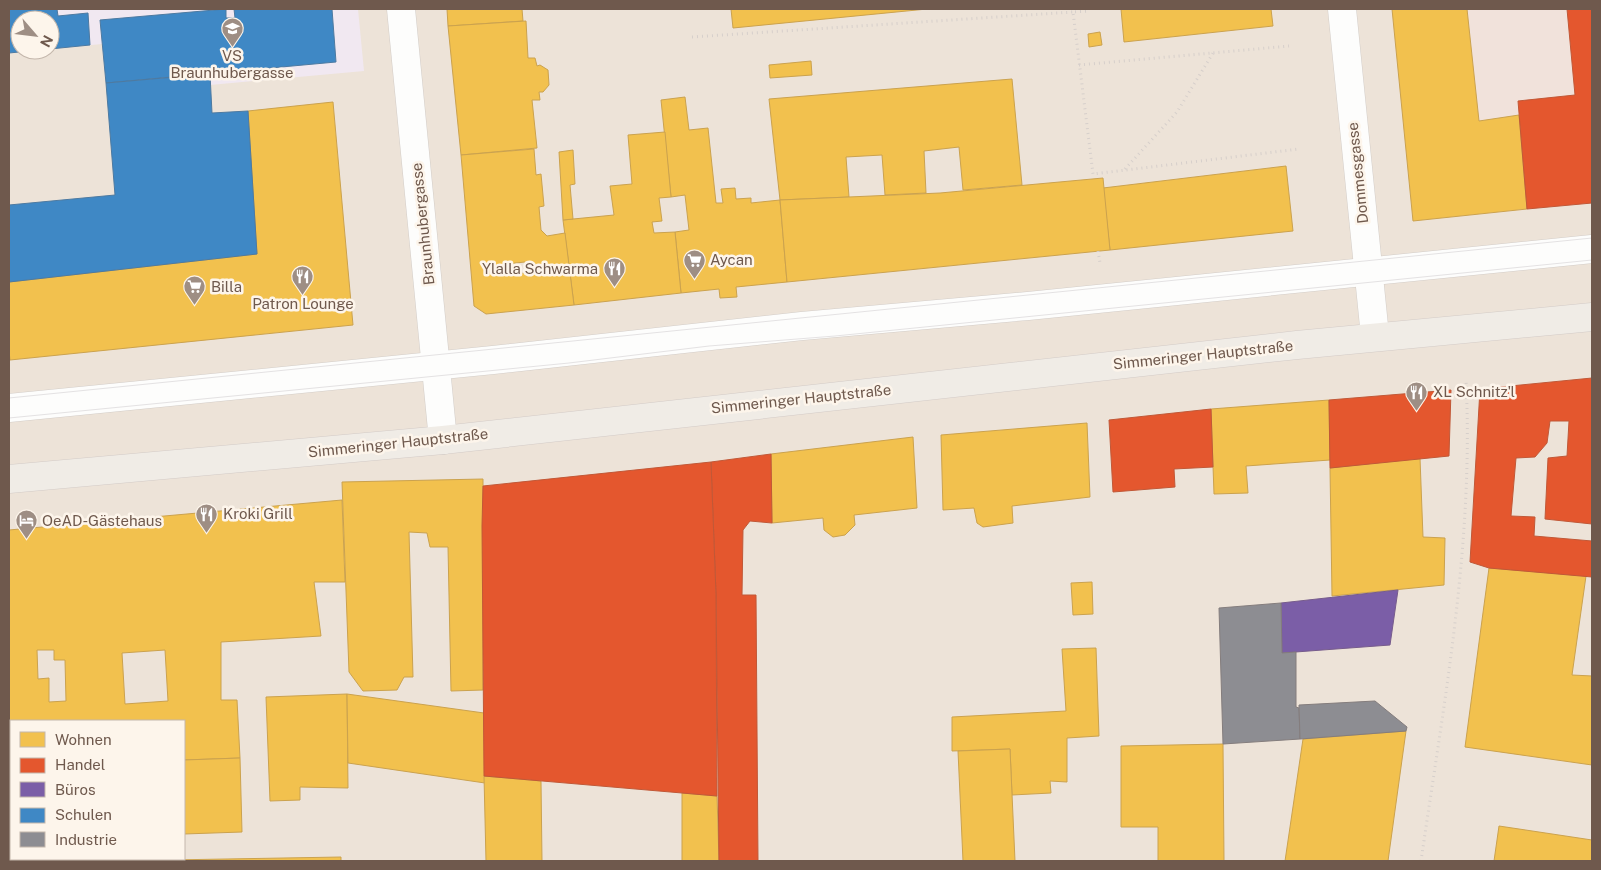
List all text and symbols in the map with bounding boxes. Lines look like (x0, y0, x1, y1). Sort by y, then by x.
north arrow (10, 10, 60, 60)
school or university icon: VS Braunhubergasse (220, 16, 244, 47)
text: N (37, 33, 56, 50)
place label: VS Braunhubergasse (171, 47, 293, 81)
street label: Dommesgasse (1344, 122, 1371, 225)
street label: Braunhubergasse (408, 162, 437, 286)
supermarket icon: Aycan (682, 248, 706, 279)
place label: Aycan (710, 251, 753, 268)
restaurant icon: Ylalla Schwarma (602, 257, 626, 288)
place label: Ylalla Schwarma (482, 260, 598, 277)
restaurant icon: Patron Lounge (291, 264, 315, 295)
supermarket icon: Billa (183, 275, 207, 306)
place label: Billa (211, 278, 242, 295)
place label: Patron Lounge (252, 295, 354, 312)
street label: Simmeringer Hauptstraße (1112, 337, 1294, 372)
restaurant icon: XL Schnitz'l (1405, 380, 1429, 411)
street label: Simmeringer Hauptstraße (710, 381, 892, 416)
place label: XL Schnitz'l (1433, 383, 1515, 400)
street label: Simmeringer Hauptstraße (307, 425, 489, 460)
restaurant icon: Kroki Grill (195, 502, 219, 533)
place label: Kroki Grill (223, 505, 293, 522)
hotel icon: OeAD-Gästehaus (14, 509, 38, 540)
place label: OeAD-Gästehaus (42, 512, 162, 529)
legend (10, 720, 185, 860)
text: Wohnen (55, 731, 112, 748)
text: Handel (55, 756, 105, 773)
text: Büros (55, 781, 96, 798)
text: Schulen (55, 806, 112, 823)
text: Industrie (55, 831, 117, 848)

